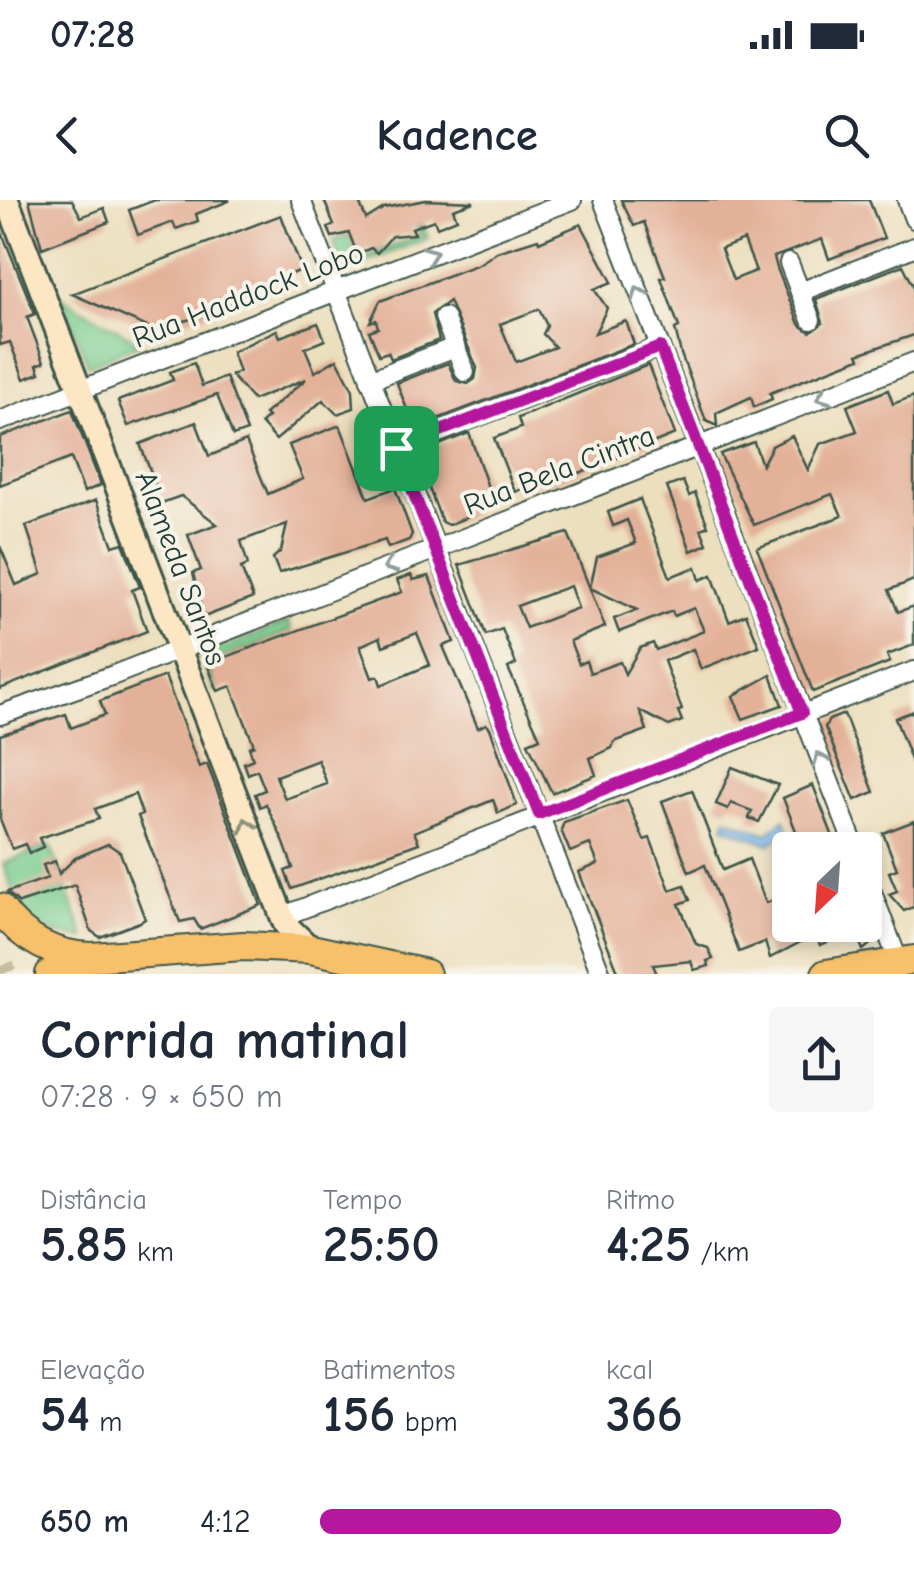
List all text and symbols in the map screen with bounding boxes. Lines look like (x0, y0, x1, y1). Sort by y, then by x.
text: 07:28 (50, 13, 135, 57)
icon: back (40, 108, 95, 163)
icon: search (819, 108, 874, 163)
text: Kadence (376, 109, 538, 161)
street label: Rua Haddock Lobo (128, 235, 369, 356)
one-way arrow (422, 246, 439, 266)
one-way arrow (631, 285, 651, 303)
one-way arrow (815, 386, 833, 406)
pin (354, 406, 439, 491)
street label: Rua Bela Cintra (459, 418, 660, 523)
icon: arrive (369, 421, 424, 476)
street label: Alameda Santos (127, 466, 234, 670)
one-way arrow (382, 554, 399, 574)
one-way arrow (812, 751, 832, 769)
one-way arrow (239, 818, 259, 835)
north arrow (772, 832, 882, 942)
map controls (772, 832, 882, 942)
button: share (769, 1007, 874, 1112)
text: Corrida matinal (40, 1008, 409, 1072)
text: 07:28 · 9 × 650 m (40, 1078, 282, 1115)
text: Distância (40, 1184, 147, 1216)
text: Tempo (323, 1184, 402, 1216)
text: Ritmo (606, 1184, 675, 1216)
text: 5.85 (40, 1216, 128, 1274)
text: 25:50 (323, 1216, 440, 1274)
text: 4:25 (606, 1216, 691, 1274)
text: km (128, 1236, 174, 1268)
text: /km (691, 1236, 750, 1268)
text: Elevação (40, 1354, 145, 1386)
text: Batimentos (323, 1354, 455, 1386)
text: kcal (606, 1354, 653, 1386)
text: 54 (40, 1386, 90, 1444)
text: 156 (323, 1386, 395, 1444)
text: 366 (606, 1386, 683, 1444)
text: m (90, 1406, 123, 1438)
text: bpm (395, 1406, 458, 1438)
text: 650 m (40, 1503, 129, 1540)
text: 4:12 (200, 1503, 251, 1540)

